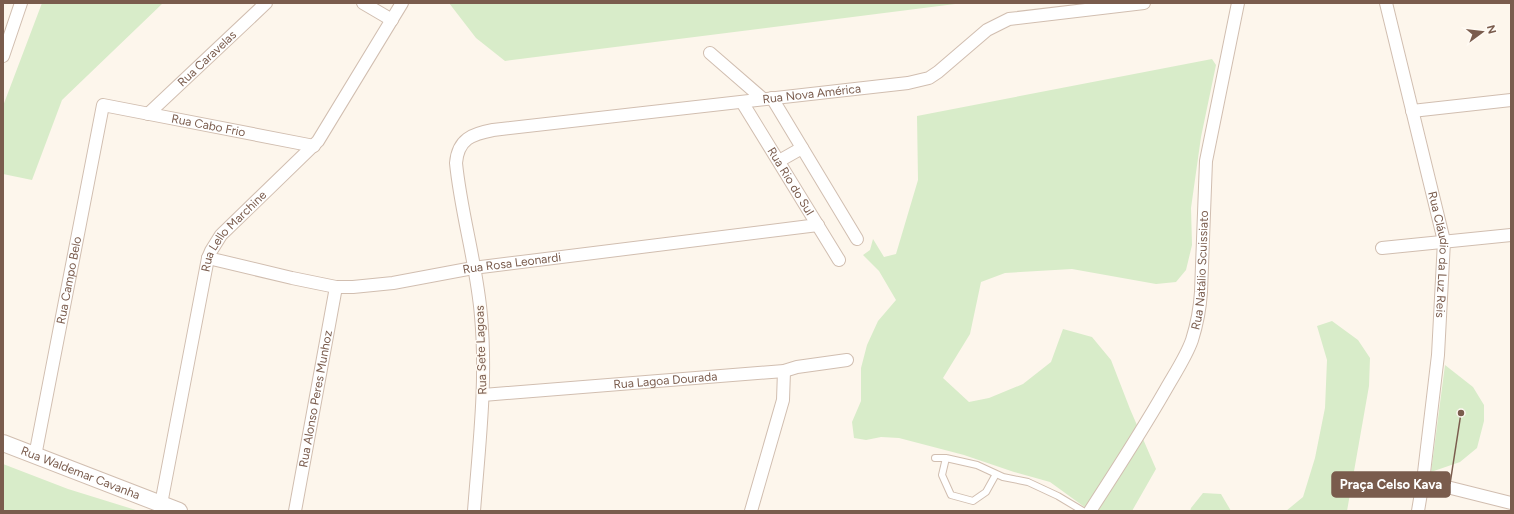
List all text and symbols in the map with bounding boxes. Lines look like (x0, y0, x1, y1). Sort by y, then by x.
north arrow (1462, 12, 1502, 52)
text: N (1484, 24, 1499, 35)
street label: Rua Caravelas (175, 27, 239, 89)
street label: Rua Nova América (762, 81, 862, 106)
street label: Rua Cabo Frio (170, 111, 247, 140)
street label: Rua Rio do Sul (764, 145, 817, 218)
street label: Rua Lello Marchine (199, 188, 270, 273)
street label: Rua Cláudio da Luz Reis (1425, 190, 1451, 319)
street label: Rua Natálio Scuissiato (1188, 210, 1211, 331)
street label: Rua Campo Belo (54, 235, 84, 325)
street label: Rua Rosa Leonardi (462, 250, 562, 277)
street label: Rua Sete Lagoas (472, 305, 490, 395)
street label: Rua Alonso Peres Munhoz (296, 329, 335, 468)
street label: Rua Lagoa Dourada (613, 369, 718, 392)
street label: Rua Waldemar Cavanha (19, 444, 142, 502)
callout: Praça Celso Kava (1332, 472, 1450, 497)
text: Praça Celso Kava (1340, 477, 1442, 492)

